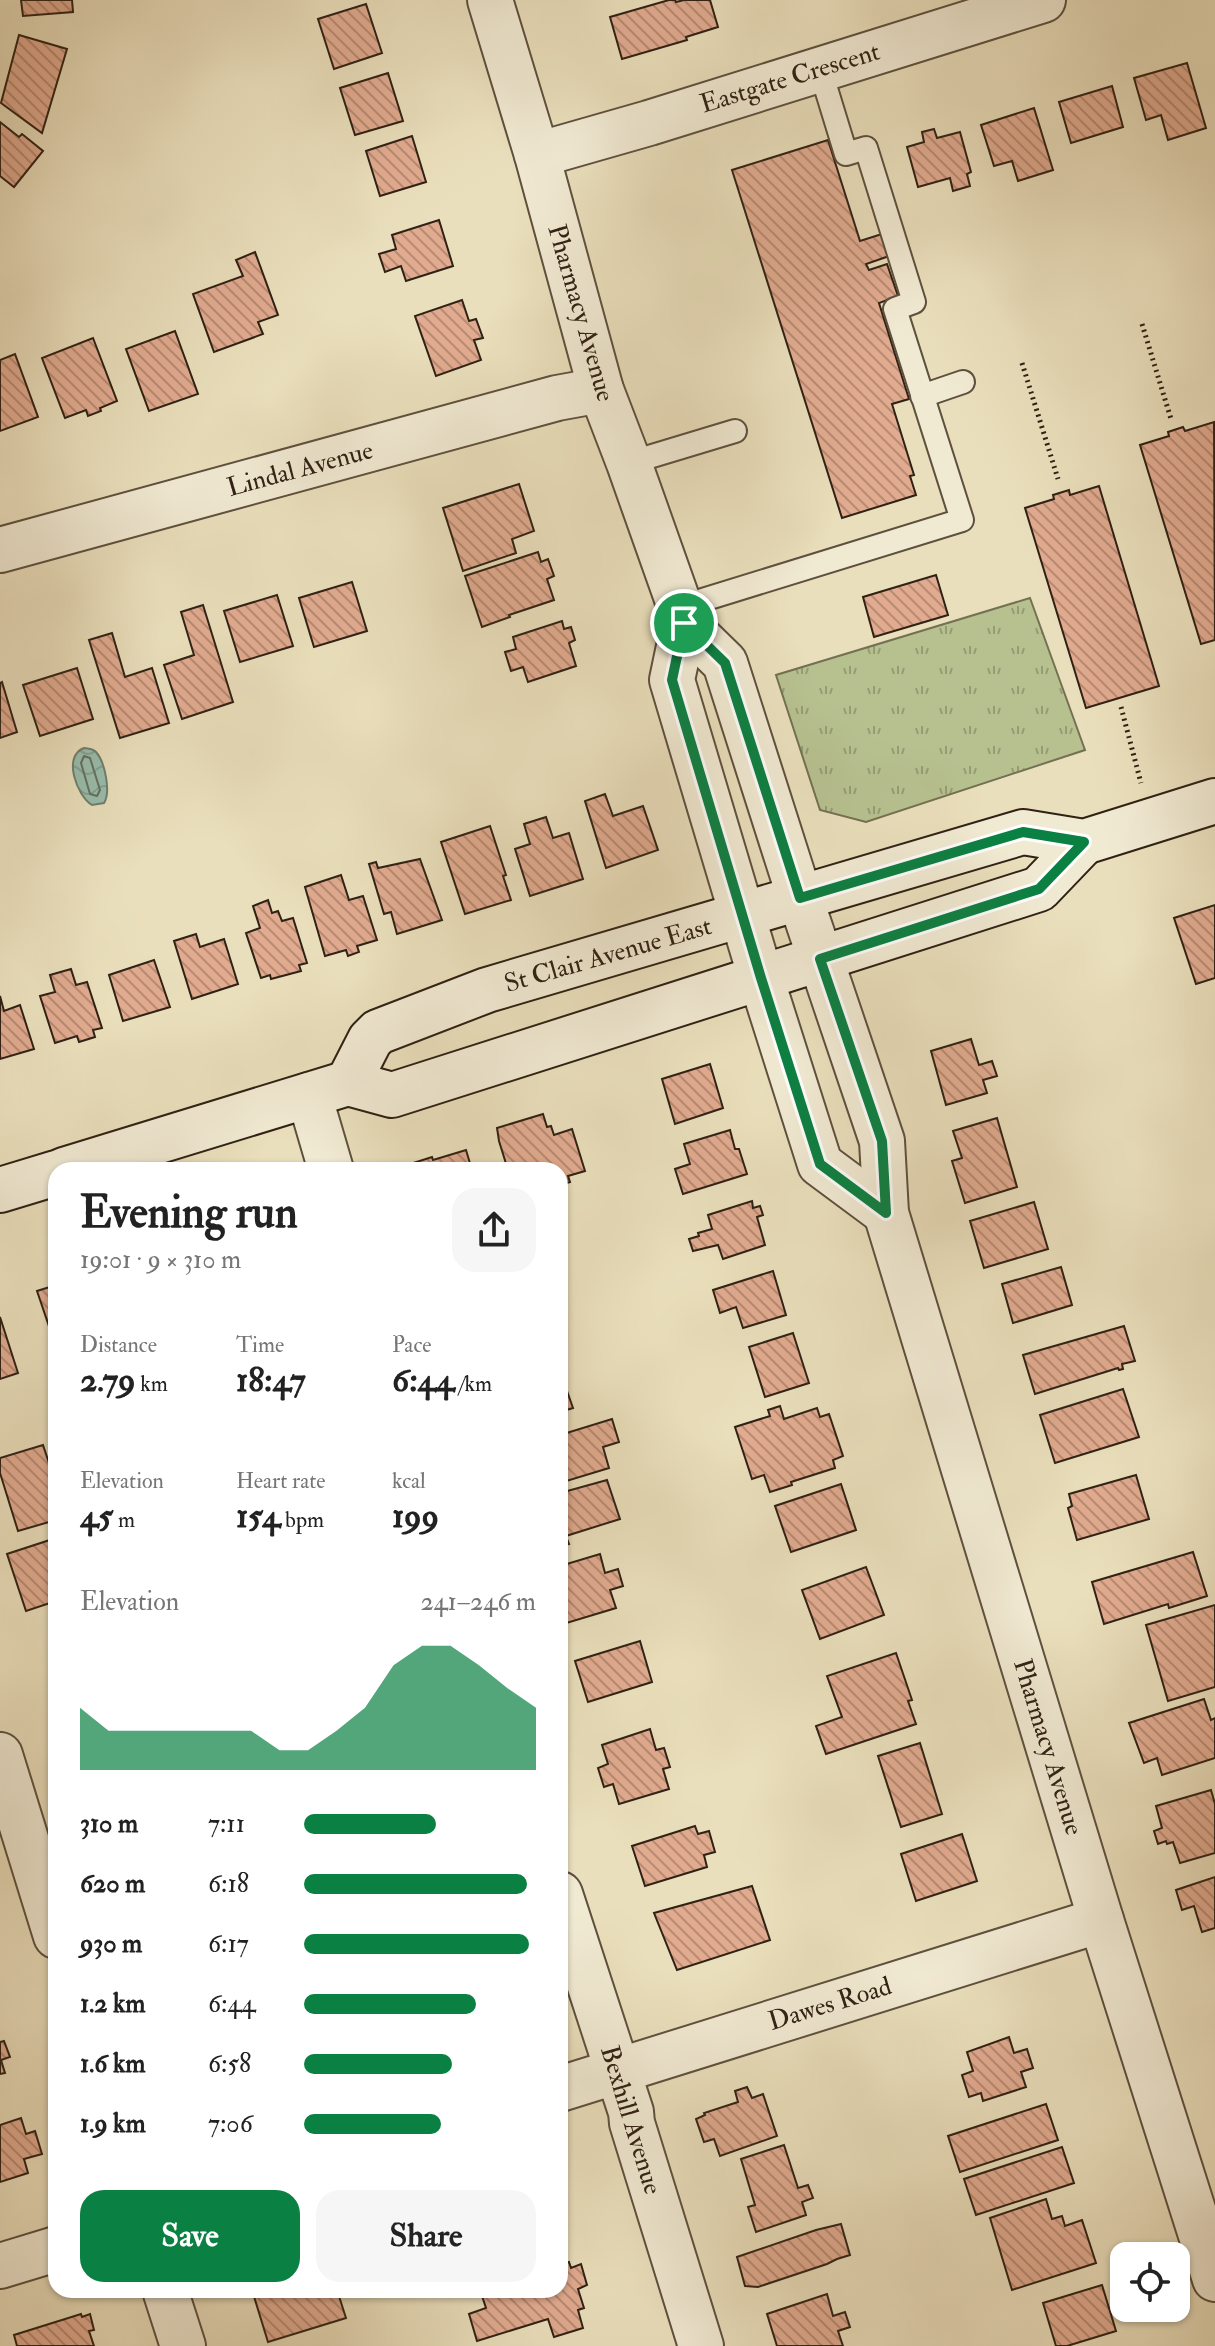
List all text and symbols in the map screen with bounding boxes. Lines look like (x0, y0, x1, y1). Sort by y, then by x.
street label: Eastgate Crescent (696, 35, 884, 121)
street label: Pharmacy Avenue (540, 221, 622, 405)
street label: Lindal Avenue (223, 434, 377, 504)
pin (650, 589, 718, 657)
icon: arrive (662, 601, 706, 645)
street label: St Clair Avenue East (501, 910, 715, 1000)
text: Evening run (80, 1186, 298, 1241)
button: share (452, 1188, 536, 1272)
text: 19:01 · 9 × 310 m (80, 1244, 241, 1276)
text: Distance (80, 1331, 157, 1359)
text: Time (236, 1331, 284, 1359)
text: Pace (392, 1331, 431, 1359)
text: 2.79 (80, 1359, 136, 1402)
text: 18:47 (236, 1359, 306, 1402)
text: 6:44 (392, 1359, 454, 1402)
text: km (136, 1370, 168, 1398)
text: /km (454, 1370, 492, 1398)
text: Elevation (80, 1467, 164, 1495)
text: Heart rate (236, 1467, 326, 1495)
text: kcal (392, 1467, 426, 1495)
text: 45 (80, 1495, 113, 1538)
text: 154 (236, 1495, 280, 1538)
text: 199 (392, 1495, 439, 1538)
text: m (113, 1506, 135, 1534)
text: bpm (280, 1506, 324, 1534)
text: Elevation (80, 1586, 179, 1618)
text: 241–246 m (420, 1586, 536, 1618)
street label: Pharmacy Avenue (1006, 1655, 1090, 1839)
text: 310 m (80, 1808, 138, 1840)
text: 7:11 (208, 1808, 245, 1840)
text: 620 m (80, 1868, 145, 1900)
text: 6:18 (208, 1868, 249, 1900)
text: 930 m (80, 1928, 142, 1960)
text: 6:17 (208, 1928, 249, 1960)
street label: Dawes Road (765, 1970, 896, 2038)
text: 1.2 km (80, 1988, 146, 2020)
text: 6:44 (208, 1988, 256, 2020)
street label: Bexhill Avenue (593, 2042, 669, 2198)
text: 1.6 km (80, 2048, 145, 2080)
text: 6:58 (208, 2048, 251, 2080)
text: 1.9 km (80, 2108, 146, 2140)
text: 7:06 (208, 2108, 253, 2140)
button: Save (80, 2190, 300, 2282)
button: Share (316, 2190, 536, 2282)
map controls (1110, 2242, 1190, 2322)
button: locate (1110, 2242, 1190, 2322)

